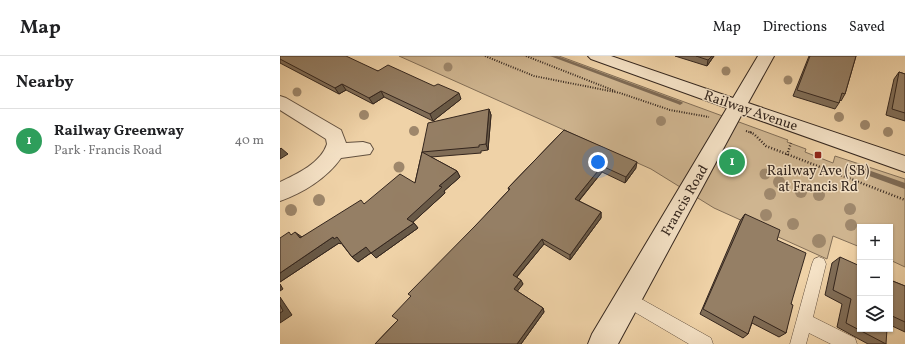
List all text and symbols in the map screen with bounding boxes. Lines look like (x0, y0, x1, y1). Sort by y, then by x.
text: Map (20, 15, 61, 41)
text: Map (713, 18, 741, 37)
text: Directions (763, 18, 827, 37)
text: Saved (849, 18, 885, 37)
text: Nearby (16, 71, 74, 94)
street label: Railway Avenue (701, 86, 800, 136)
text: Railway Greenway (54, 121, 184, 142)
text: 1 (26, 132, 32, 150)
text: 40 m (235, 132, 264, 150)
text: Park · Francis Road (54, 142, 162, 160)
pin: 1 (719, 147, 745, 177)
marker: Railway Ave (SB) at Francis Rd (813, 150, 823, 160)
your location (588, 152, 608, 172)
street label: Francis Road (657, 161, 713, 240)
place label: Railway Ave (SB) at Francis Rd (767, 162, 869, 197)
map controls (857, 224, 893, 332)
button: + (857, 224, 893, 260)
button: − (857, 260, 893, 296)
button: layers (857, 296, 893, 332)

